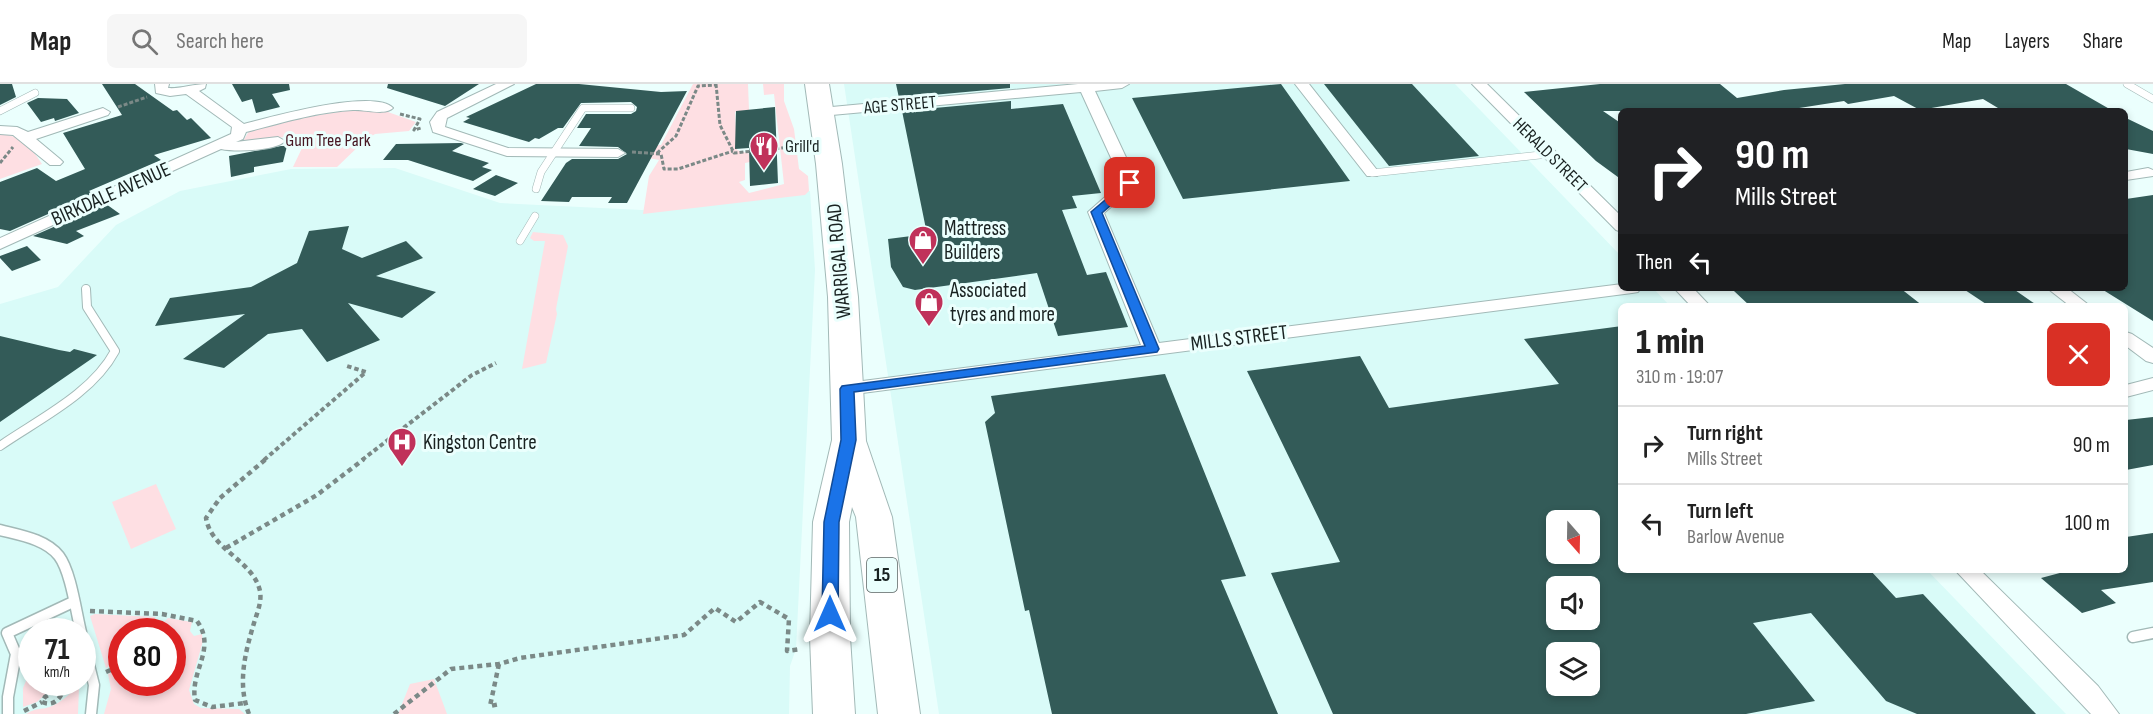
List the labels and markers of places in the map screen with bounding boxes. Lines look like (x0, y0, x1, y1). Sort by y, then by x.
restaurant icon: Grill'd (748, 130, 780, 172)
place label: Grill'd (785, 136, 820, 157)
pin (1104, 157, 1155, 208)
place label: Mattress Builders (944, 216, 1006, 265)
shop icon: Mattress Builders (907, 224, 939, 266)
place label: Associated tyres and more (949, 278, 1055, 327)
shop icon: Associated tyres and more (913, 286, 945, 328)
hospital icon: Kingston Centre (386, 426, 418, 468)
place label: Kingston Centre (423, 430, 537, 455)

